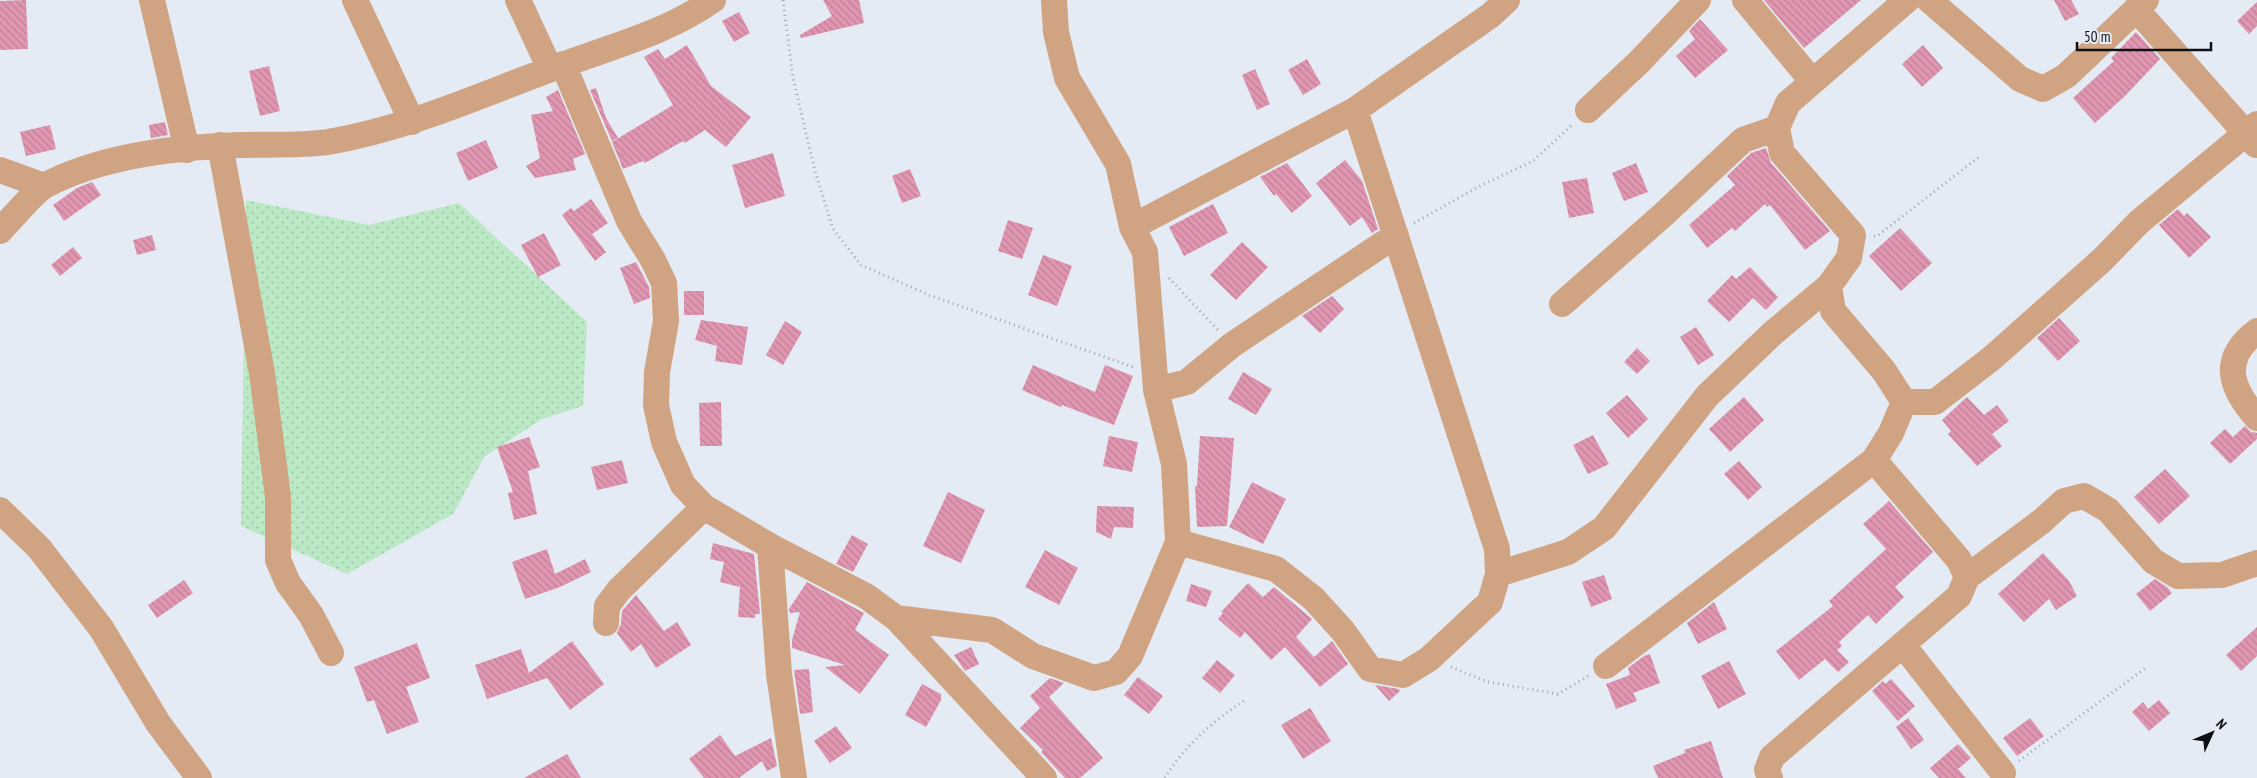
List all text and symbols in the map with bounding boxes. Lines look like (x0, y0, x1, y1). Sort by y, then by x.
scale bar (2077, 20, 2211, 52)
text: 50 m (2084, 27, 2110, 46)
north arrow (2187, 708, 2237, 758)
text: N (2212, 715, 2230, 733)

